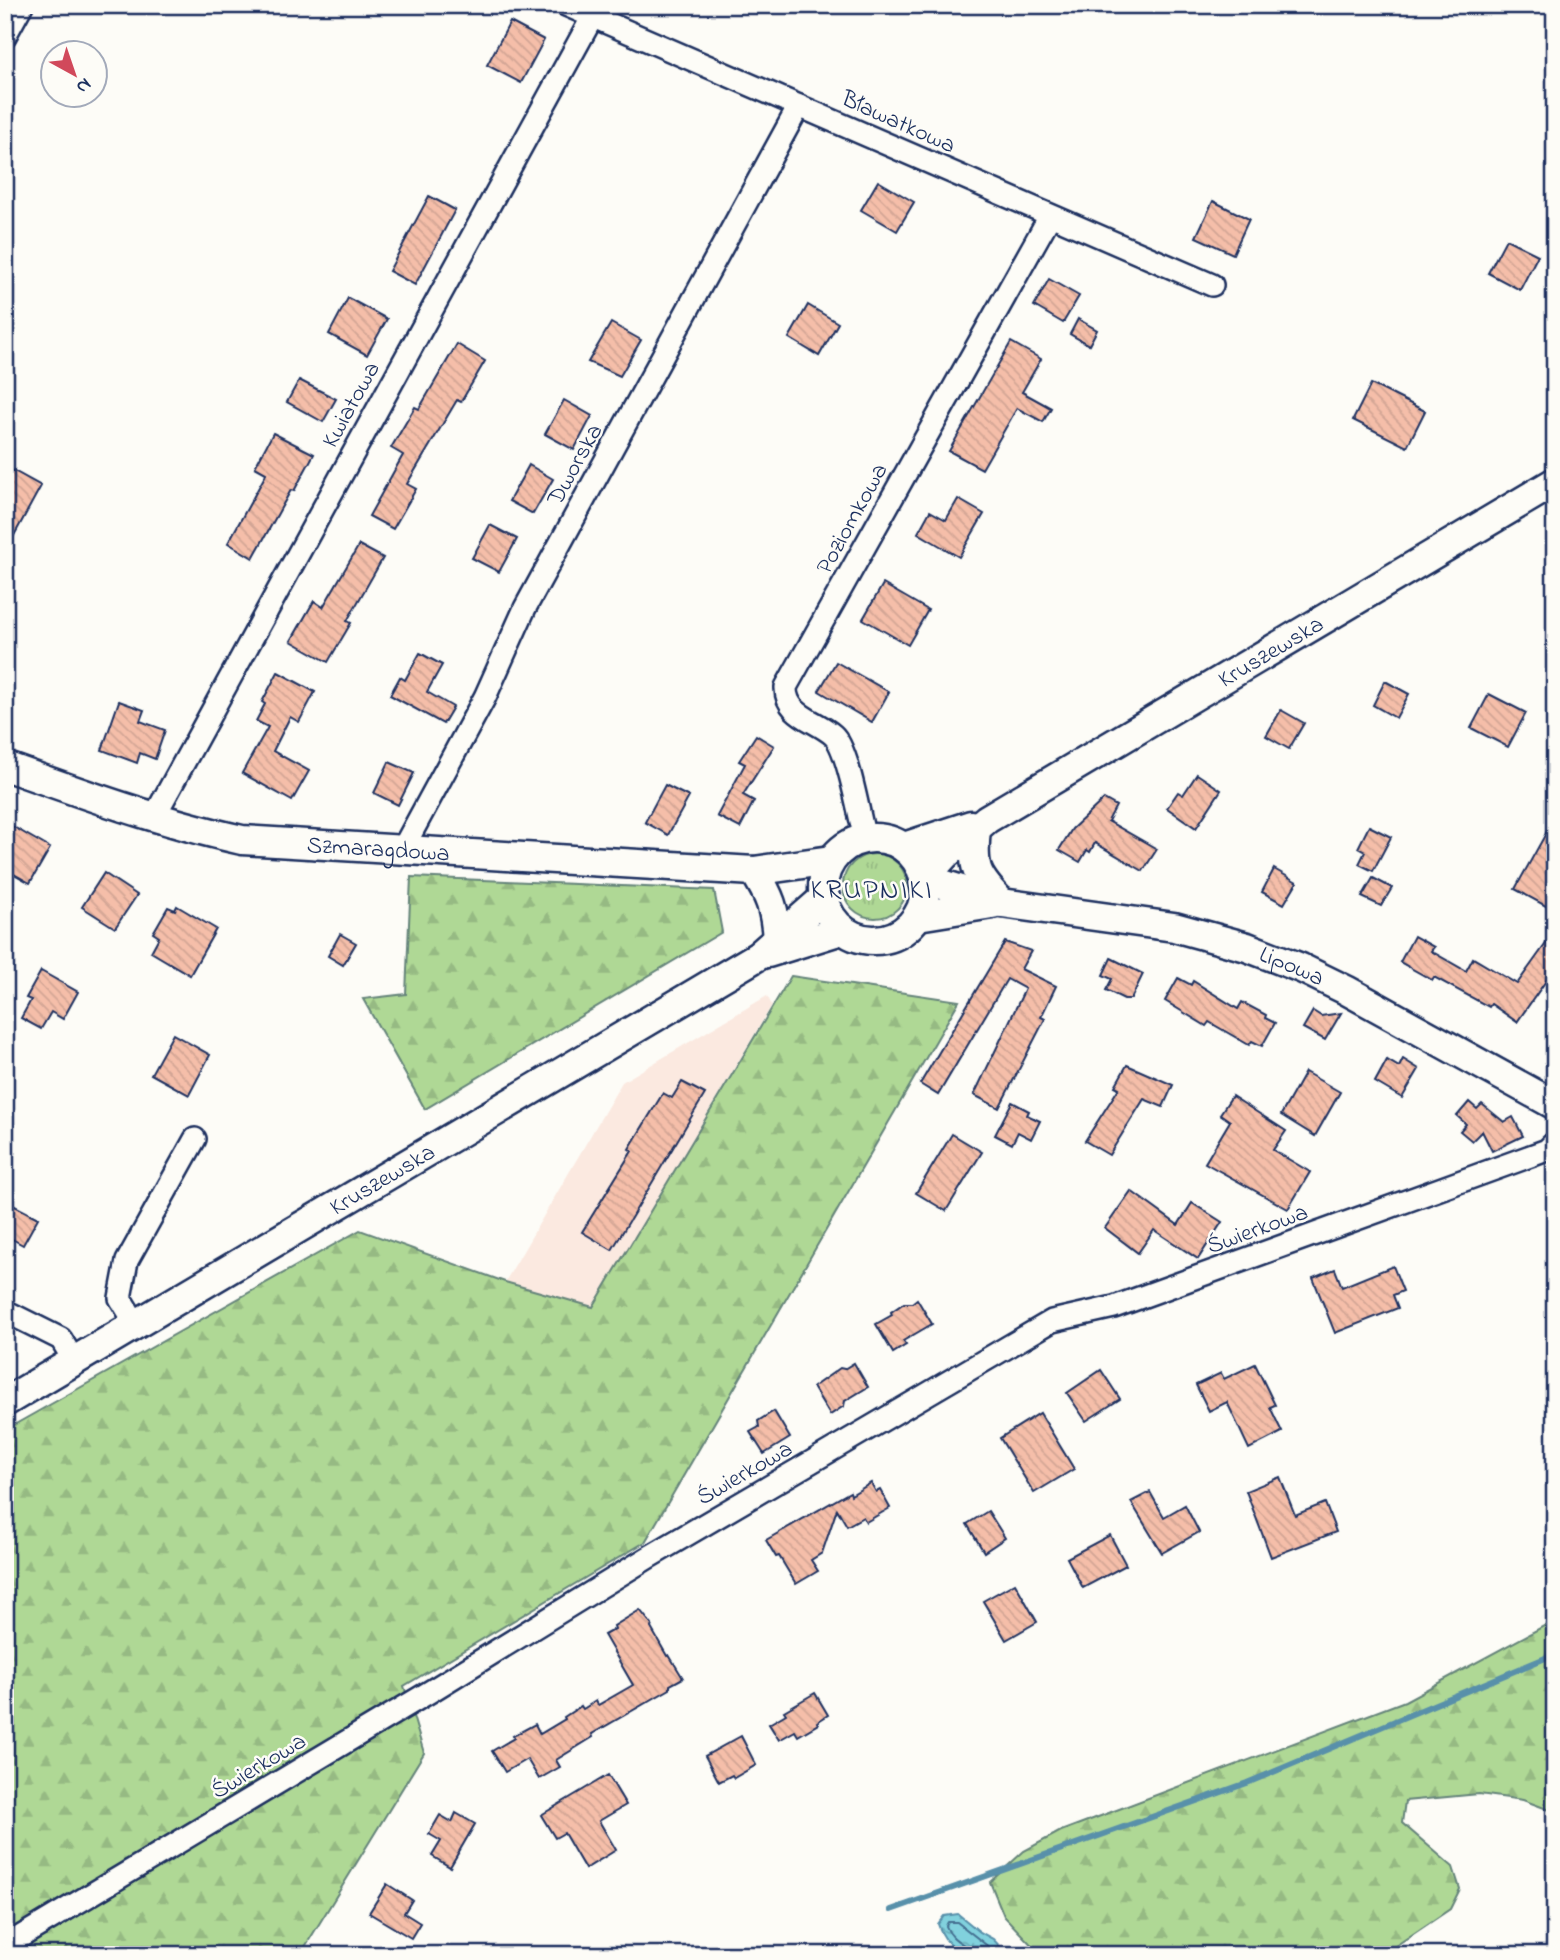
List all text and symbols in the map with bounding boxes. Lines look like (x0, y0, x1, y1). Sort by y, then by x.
north arrow (38, 38, 108, 108)
text: N (70, 71, 97, 100)
street label: Bławatkowa (834, 82, 961, 164)
street label: Kwiatowa (314, 356, 390, 455)
street label: Dworska (539, 418, 613, 513)
street label: Poziomkowa (808, 457, 898, 581)
street label: Kruszewska (1212, 608, 1331, 698)
street label: Szmaragdowa (306, 829, 451, 873)
district label: KRUPNIKI (811, 871, 933, 912)
street label: Lipowa (1254, 938, 1330, 997)
street label: Kruszewska (324, 1136, 442, 1226)
street label: Świerkowa (1202, 1196, 1313, 1265)
street label: Świerkowa (691, 1433, 800, 1516)
street label: Świerkowa (205, 1725, 313, 1809)

